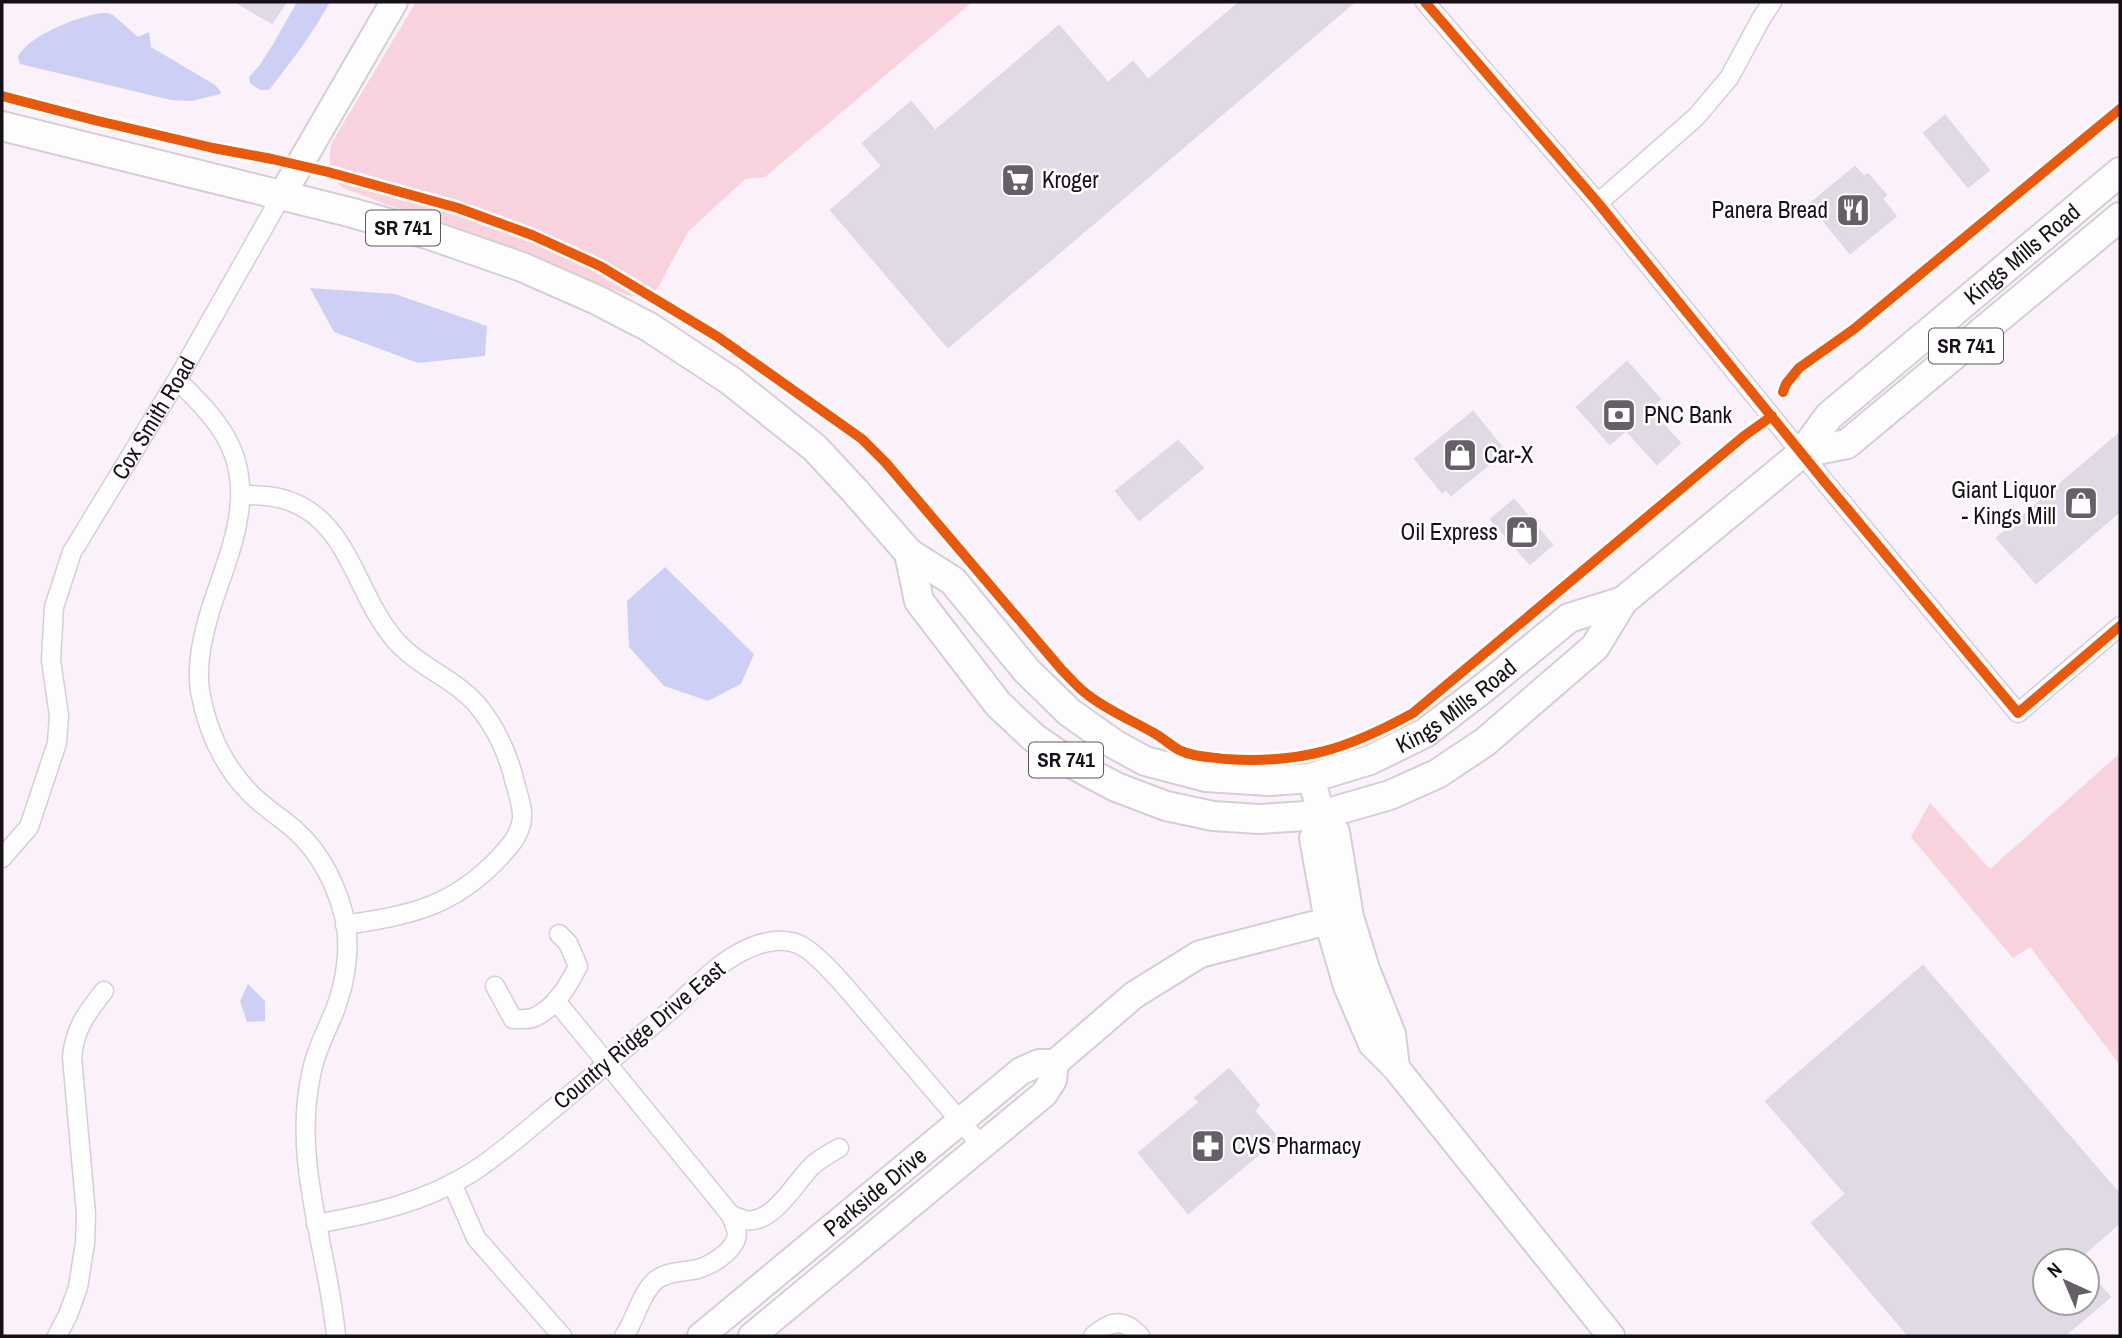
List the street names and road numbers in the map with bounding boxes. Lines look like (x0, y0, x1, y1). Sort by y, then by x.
street label: Kings Mills Road (1957, 196, 2086, 311)
road number: SR 741 (366, 210, 440, 246)
road number: SR 741 (1929, 328, 2003, 364)
street label: Cox Smith Road (104, 351, 202, 485)
street label: Kings Mills Road (1390, 652, 1523, 760)
road number: SR 741 (1029, 742, 1103, 778)
street label: Country Ridge Drive East (546, 954, 731, 1116)
street label: Parkside Drive (817, 1140, 933, 1243)

